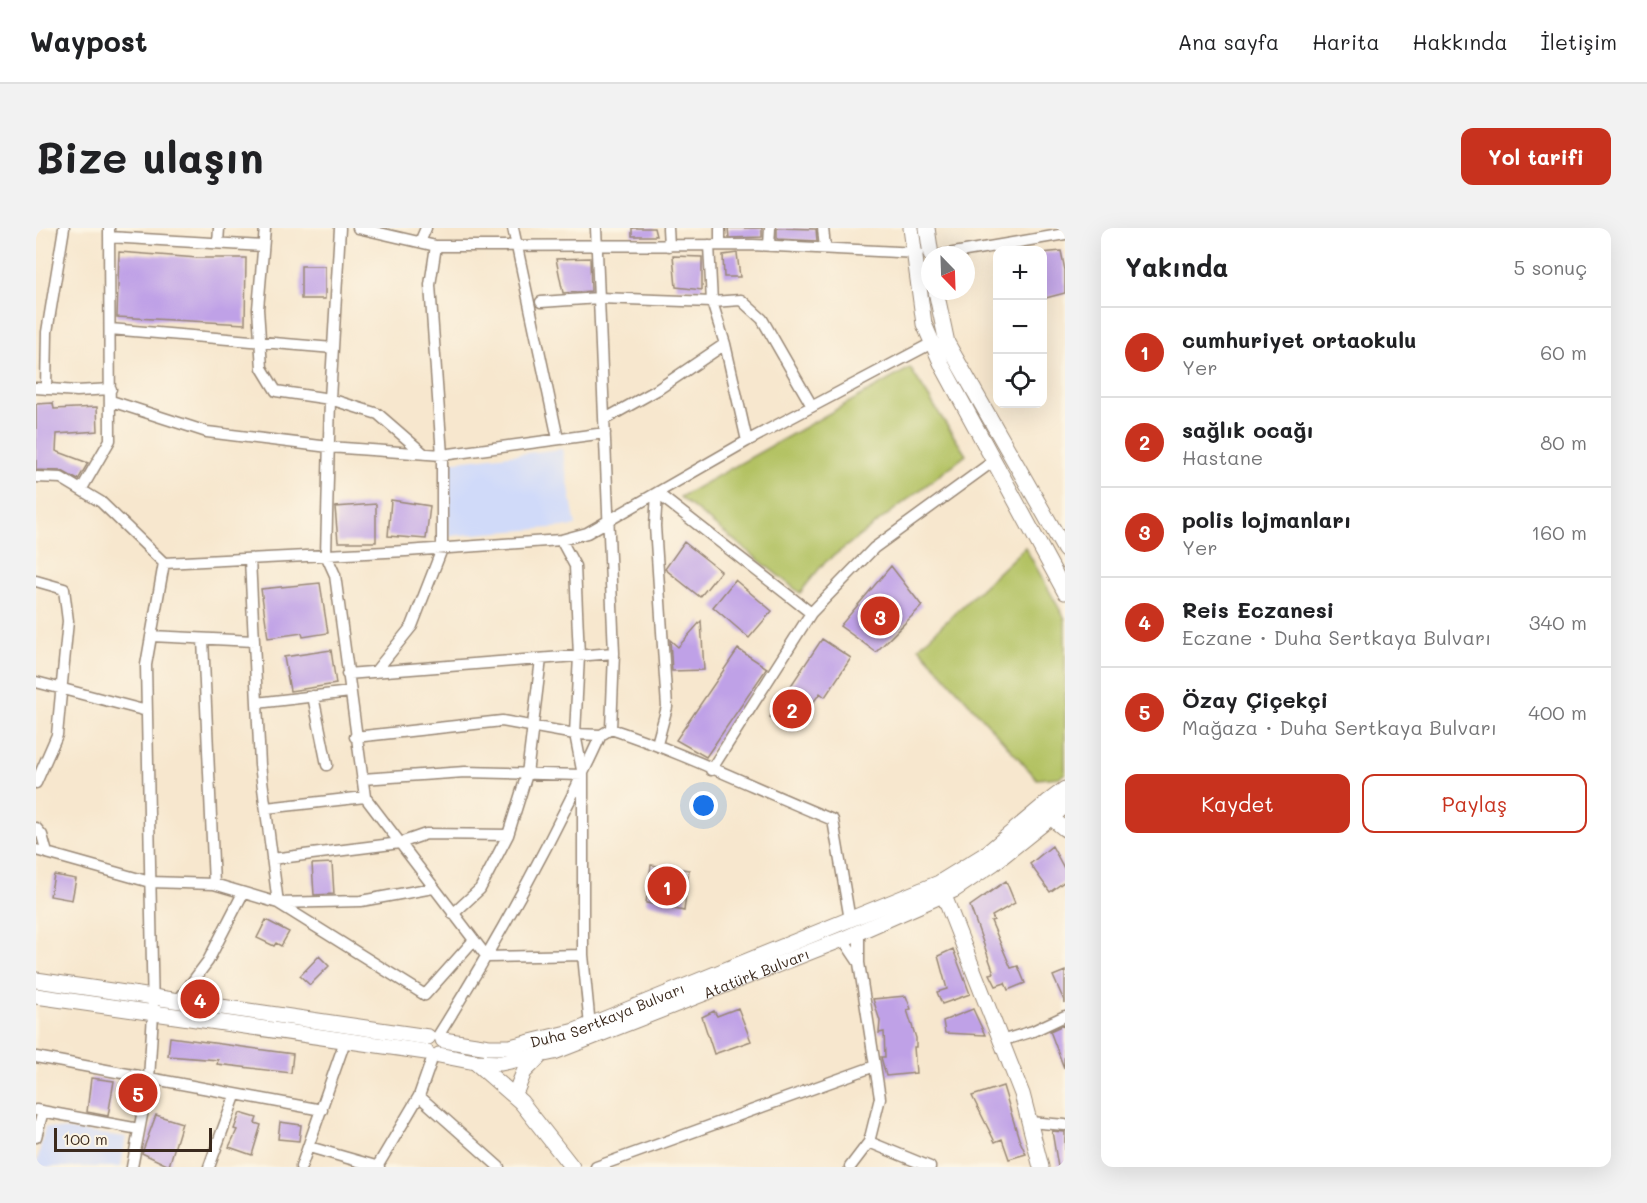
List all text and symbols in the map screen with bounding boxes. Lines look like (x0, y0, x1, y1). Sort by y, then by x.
text: Waypost (30, 23, 147, 59)
text: Ana sayfa (1178, 28, 1279, 55)
text: Harita (1312, 28, 1380, 55)
text: Hakkında (1413, 28, 1507, 55)
text: İletişim (1540, 28, 1617, 55)
button: Yol tarifi (1461, 128, 1611, 185)
text: Bize ulaşın (36, 129, 264, 184)
north arrow (921, 246, 975, 300)
map controls (993, 246, 1047, 408)
button: + (993, 246, 1047, 300)
text: Yakında (1125, 250, 1228, 284)
text: 5 sonuç (1514, 254, 1587, 280)
button: − (993, 300, 1047, 354)
text: cumhuriyet ortaokulu (1182, 325, 1417, 354)
text: 1 (1140, 339, 1149, 365)
text: 60 m (1540, 339, 1587, 365)
button: locate (993, 354, 1047, 408)
text: Yer (1182, 354, 1218, 380)
text: sağlık ocağı (1182, 415, 1314, 444)
text: 2 (1139, 429, 1150, 455)
text: 80 m (1540, 429, 1587, 455)
text: Hastane (1182, 444, 1263, 470)
text: polis lojmanları (1182, 505, 1351, 534)
text: 3 (1139, 519, 1151, 545)
text: 160 m (1531, 519, 1587, 545)
text: Yer (1182, 534, 1218, 560)
pin: 3 (860, 594, 900, 638)
text: Reis Eczanesi (1182, 595, 1334, 624)
text: 4 (1138, 609, 1151, 635)
text: 340 m (1529, 609, 1587, 635)
text: Eczane · Duha Sertkaya Bulvarı (1182, 624, 1491, 650)
text: Özay Çiçekçi (1182, 685, 1328, 714)
pin: 2 (772, 686, 812, 732)
text: 5 (1139, 699, 1150, 725)
text: 400 m (1528, 699, 1587, 725)
text: Mağaza · Duha Sertkaya Bulvarı (1182, 714, 1497, 740)
button: Kaydet (1125, 774, 1350, 833)
button: Paylaş (1362, 774, 1587, 833)
your location (689, 791, 718, 820)
pin: 1 (648, 864, 686, 908)
street label: Atatürk Bulvarı (700, 943, 812, 1003)
pin: 4 (180, 976, 220, 1022)
street label: Duha Sertkaya Bulvarı (528, 978, 687, 1052)
pin: 5 (118, 1070, 158, 1116)
scale bar (54, 1125, 212, 1152)
text: 100 m (63, 1128, 108, 1149)

